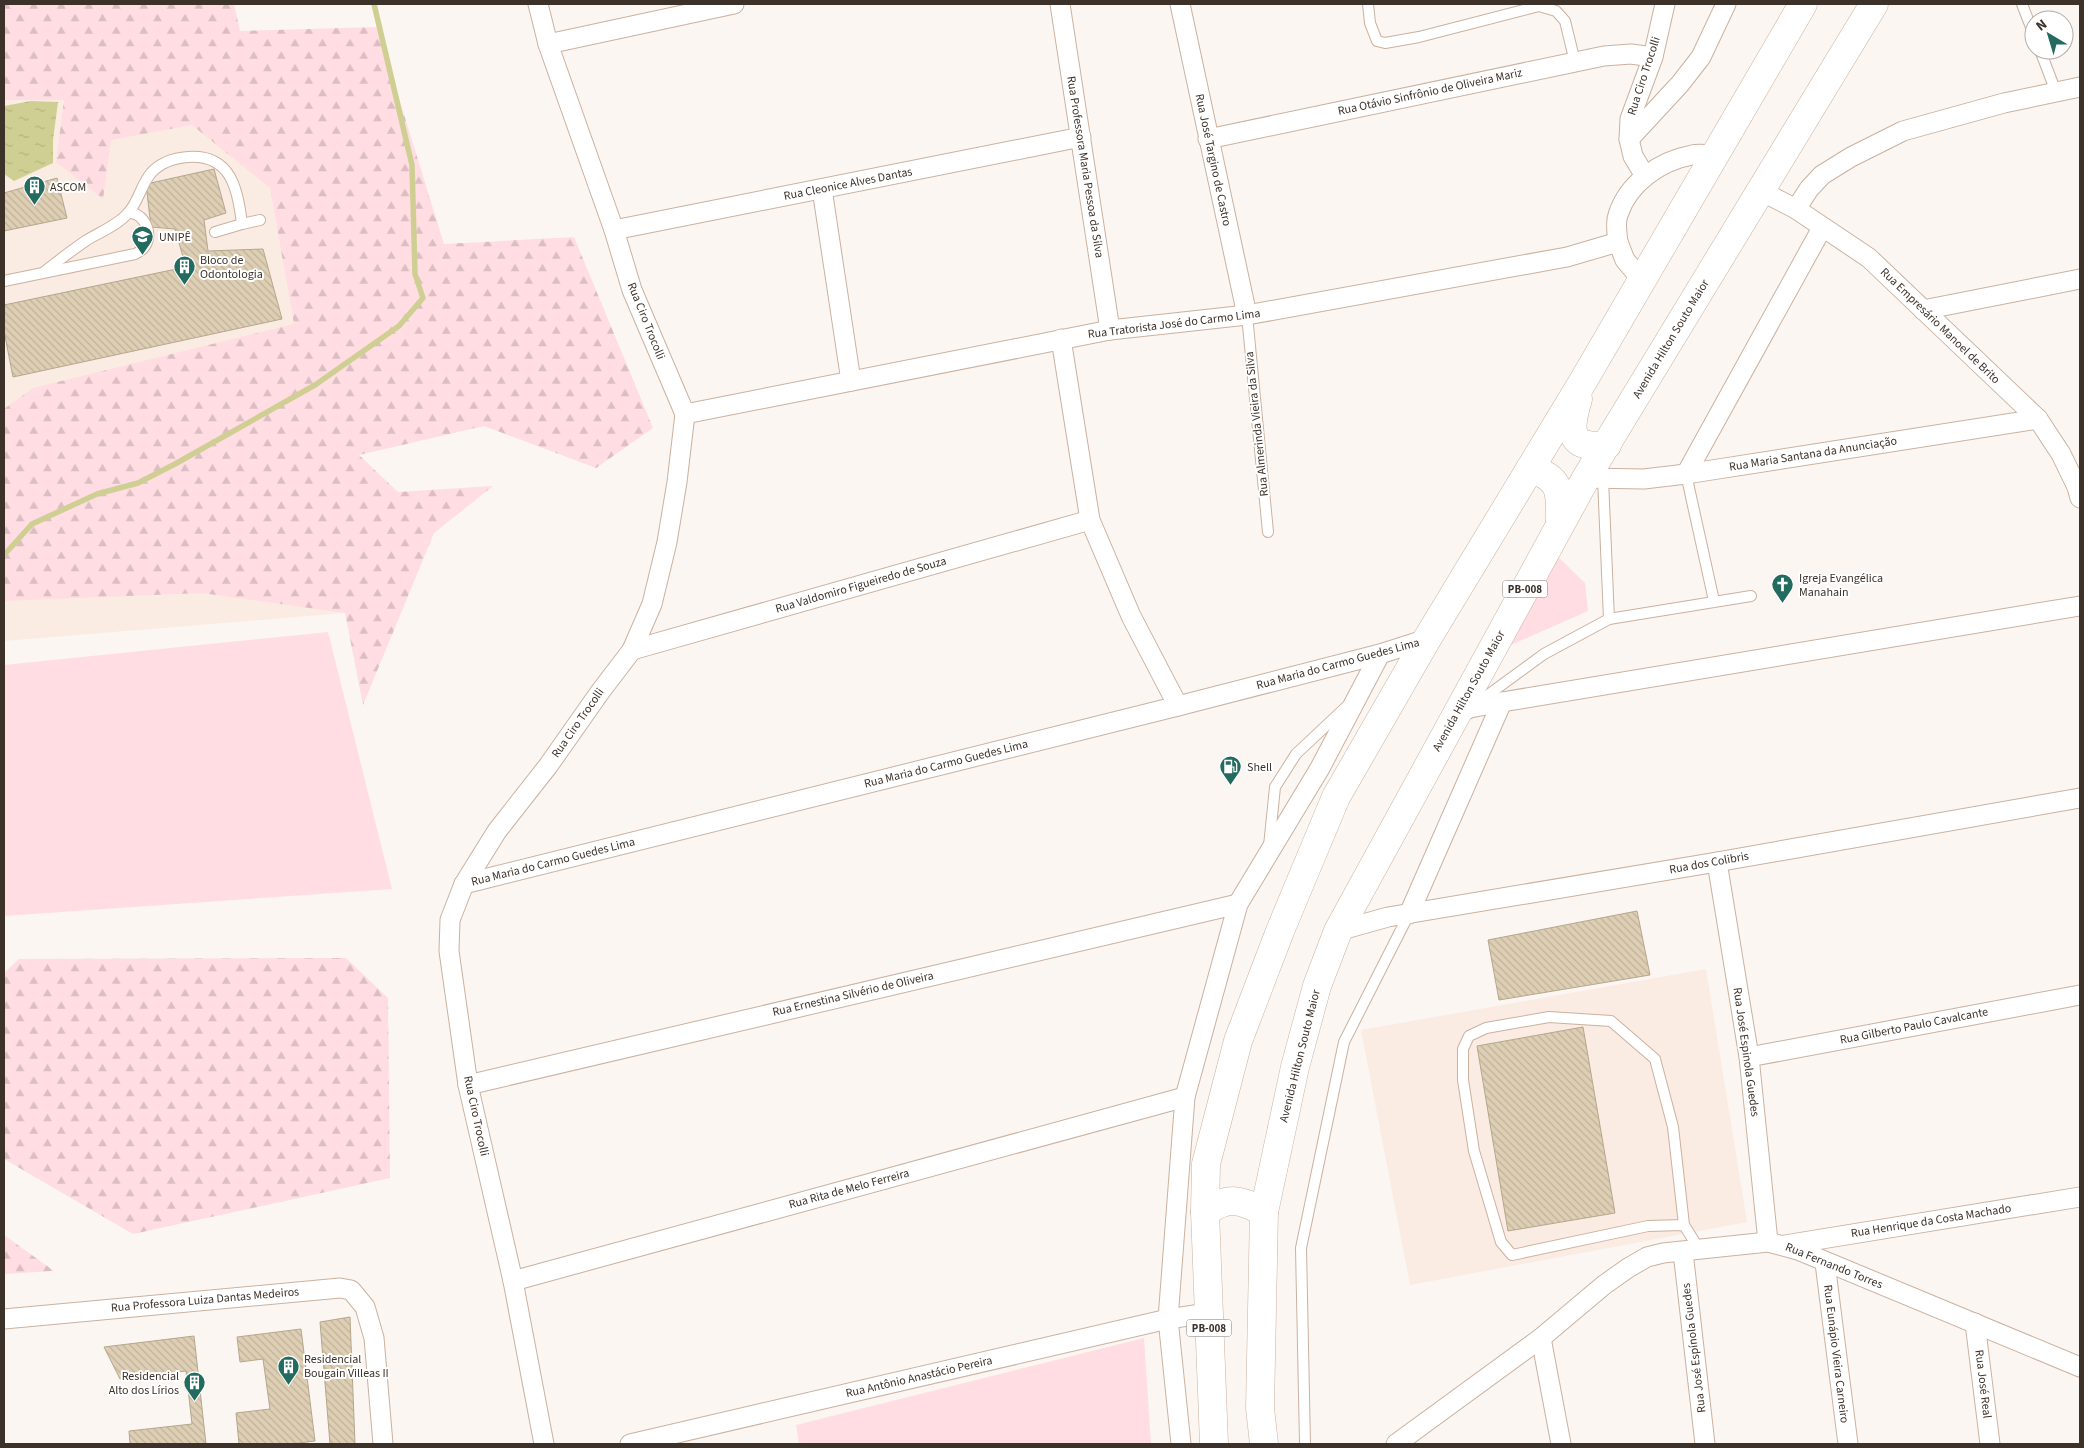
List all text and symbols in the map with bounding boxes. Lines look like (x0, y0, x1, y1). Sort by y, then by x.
north arrow (2024, 10, 2074, 60)
text: N (2032, 15, 2051, 36)
street label: Rua Ciro Trocolli (1623, 34, 1665, 118)
street label: Rua Otávio Sinfrônio de Oliveira Mariz (1336, 64, 1524, 120)
street label: Rua Professora Maria Pessoa da Silva (1062, 75, 1108, 259)
street label: Rua José Targino de Castro (1191, 92, 1235, 228)
street label: Rua Cleonice Alves Dantas (782, 163, 914, 205)
building icon: ASCOM (22, 175, 46, 206)
place label: ASCOM (50, 179, 86, 196)
school or university icon: UNIPÊ (131, 225, 155, 256)
place label: UNIPÊ (159, 229, 191, 246)
place label: Bloco de Odontologia (200, 252, 263, 283)
building icon: Bloco de Odontologia (172, 255, 196, 286)
street label: Rua Empresário Manoel de Brito (1876, 264, 2004, 388)
street label: Avenida Hilton Souto Maior (1629, 275, 1714, 402)
street label: Rua Ciro Trocolli (623, 280, 669, 362)
street label: Rua Tratorista José do Carmo Lima (1087, 305, 1261, 343)
street label: Rua Almerinda Vieira da Silva (1241, 351, 1273, 497)
street label: Rua Maria Santana da Anunciação (1728, 432, 1898, 476)
street label: Rua Valdomiro Figueiredo de Souza (774, 552, 948, 618)
place label: Igreja Evangélica Manahain (1799, 570, 1883, 601)
church icon: Igreja Evangélica Manahain (1771, 573, 1795, 604)
road number: PB-008 (1502, 580, 1548, 598)
street label: Avenida Hilton Souto Maior (1429, 627, 1510, 755)
street label: Rua Maria do Carmo Guedes Lima (1255, 634, 1421, 694)
street label: Rua Ciro Trocolli (548, 685, 608, 761)
street label: Rua Maria do Carmo Guedes Lima (862, 735, 1030, 793)
fuel station icon: Shell (1219, 755, 1243, 786)
place label: Shell (1247, 759, 1272, 776)
street label: Rua Maria do Carmo Guedes Lima (469, 833, 637, 891)
street label: Rua dos Colibris (1668, 848, 1750, 878)
street label: Rua Ernestina Silvério de Oliveira (771, 967, 935, 1021)
street label: Rua José Espinola Guedes (1729, 986, 1763, 1118)
street label: Avenida Hilton Souto Maior (1275, 987, 1325, 1124)
street label: Rua Gilberto Paulo Cavalcante (1838, 1003, 1990, 1049)
street label: Rua Ciro Trocolli (459, 1074, 493, 1158)
street label: Rua Rita de Melo Ferreira (787, 1165, 911, 1213)
street label: Rua Henrique da Costa Machado (1850, 1200, 2012, 1242)
street label: Rua Fernando Torres (1783, 1239, 1885, 1293)
street label: Rua José Espínola Guedes (1678, 1282, 1710, 1414)
street label: Rua Professora Luiza Dantas Medeiros (110, 1283, 300, 1317)
street label: Rua Eunápio Vieira Carneiro (1819, 1284, 1853, 1424)
road number: PB-008 (1186, 1320, 1232, 1336)
street label: Rua José Real (1970, 1349, 1996, 1419)
place label: Residencial Bougain Villeas II (304, 1351, 389, 1382)
street label: Rua Antônio Anastácio Pereira (844, 1352, 994, 1402)
building icon: Residencial Bougain Villeas II (276, 1354, 300, 1385)
place label: Residencial Alto dos Lírios (109, 1368, 179, 1399)
building icon: Residencial Alto dos Lírios (183, 1371, 207, 1402)

